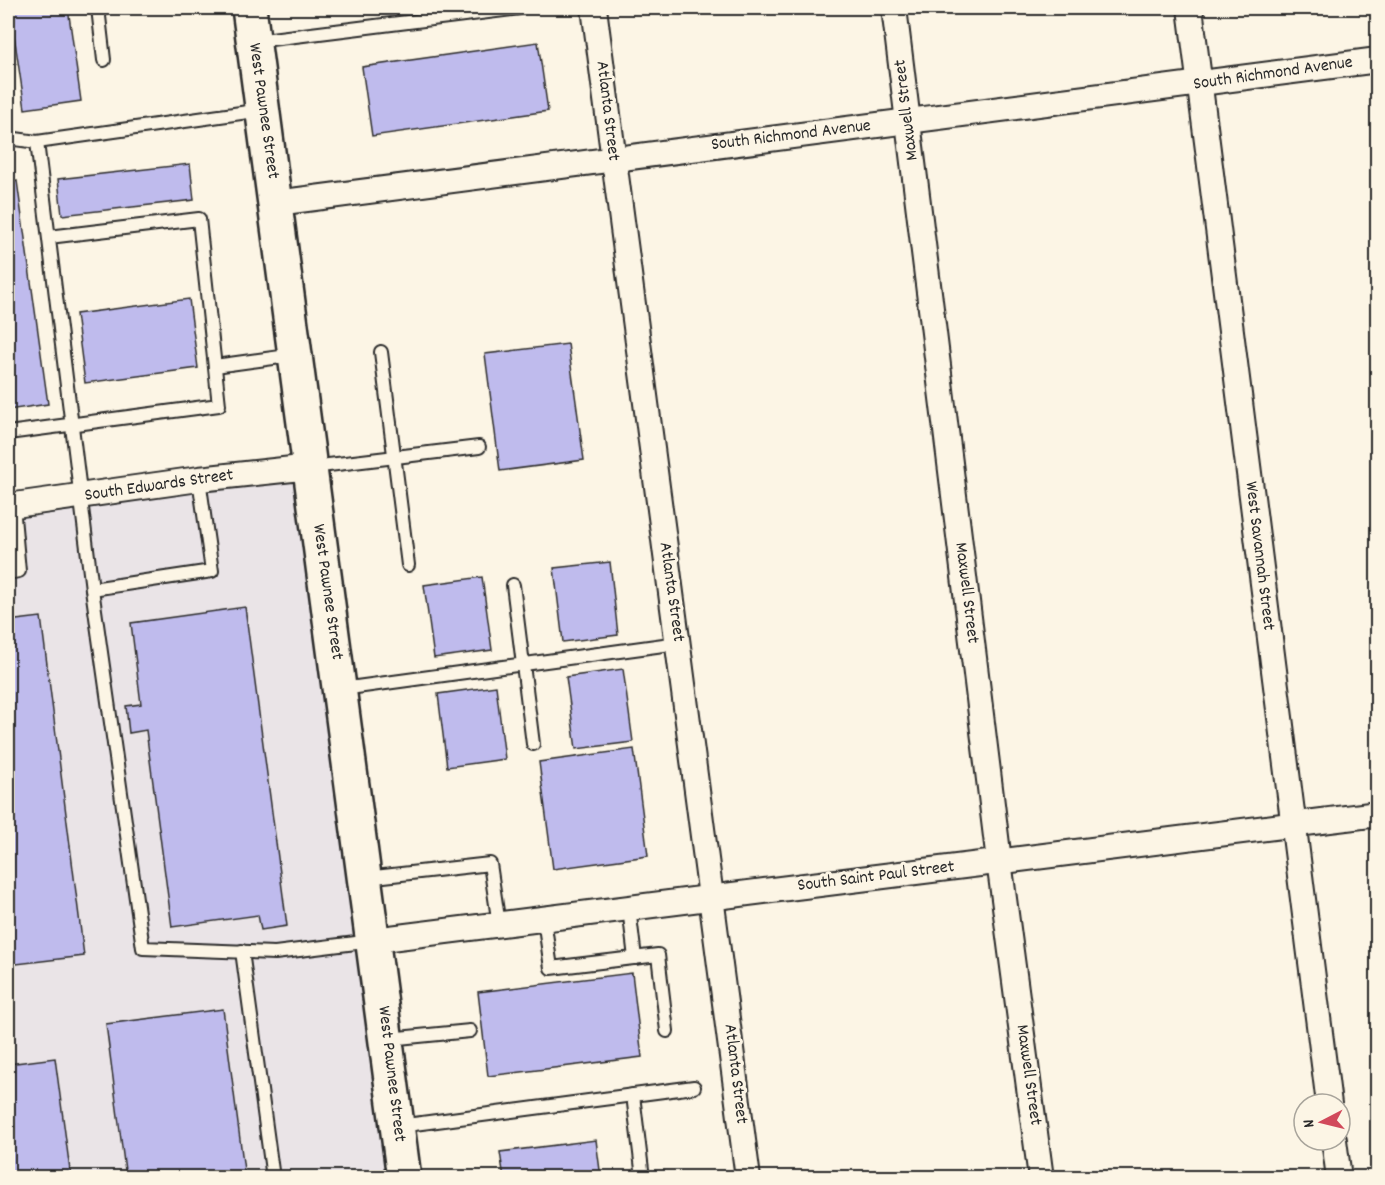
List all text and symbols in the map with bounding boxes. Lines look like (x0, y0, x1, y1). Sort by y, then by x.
street label: West Pawnee Street (241, 42, 285, 181)
street label: South Richmond Avenue (1192, 50, 1354, 98)
street label: Maxwell Street (888, 58, 926, 162)
street label: Atlanta Street (588, 60, 626, 163)
street label: South Richmond Avenue (710, 114, 872, 158)
street label: South Edwards Street (83, 463, 235, 509)
street label: West Savannah Street (1237, 480, 1281, 632)
street label: West Pawnee Street (305, 523, 349, 662)
street label: Atlanta Street (652, 541, 690, 644)
street label: Maxwell Street (947, 541, 985, 645)
street label: South Saint Paul Street (796, 855, 956, 899)
street label: West Pawnee Street (370, 1005, 412, 1144)
street label: Atlanta Street (716, 1023, 754, 1126)
street label: Maxwell Street (1009, 1023, 1047, 1127)
north arrow (1292, 1092, 1352, 1152)
text: N (1298, 1118, 1321, 1129)

